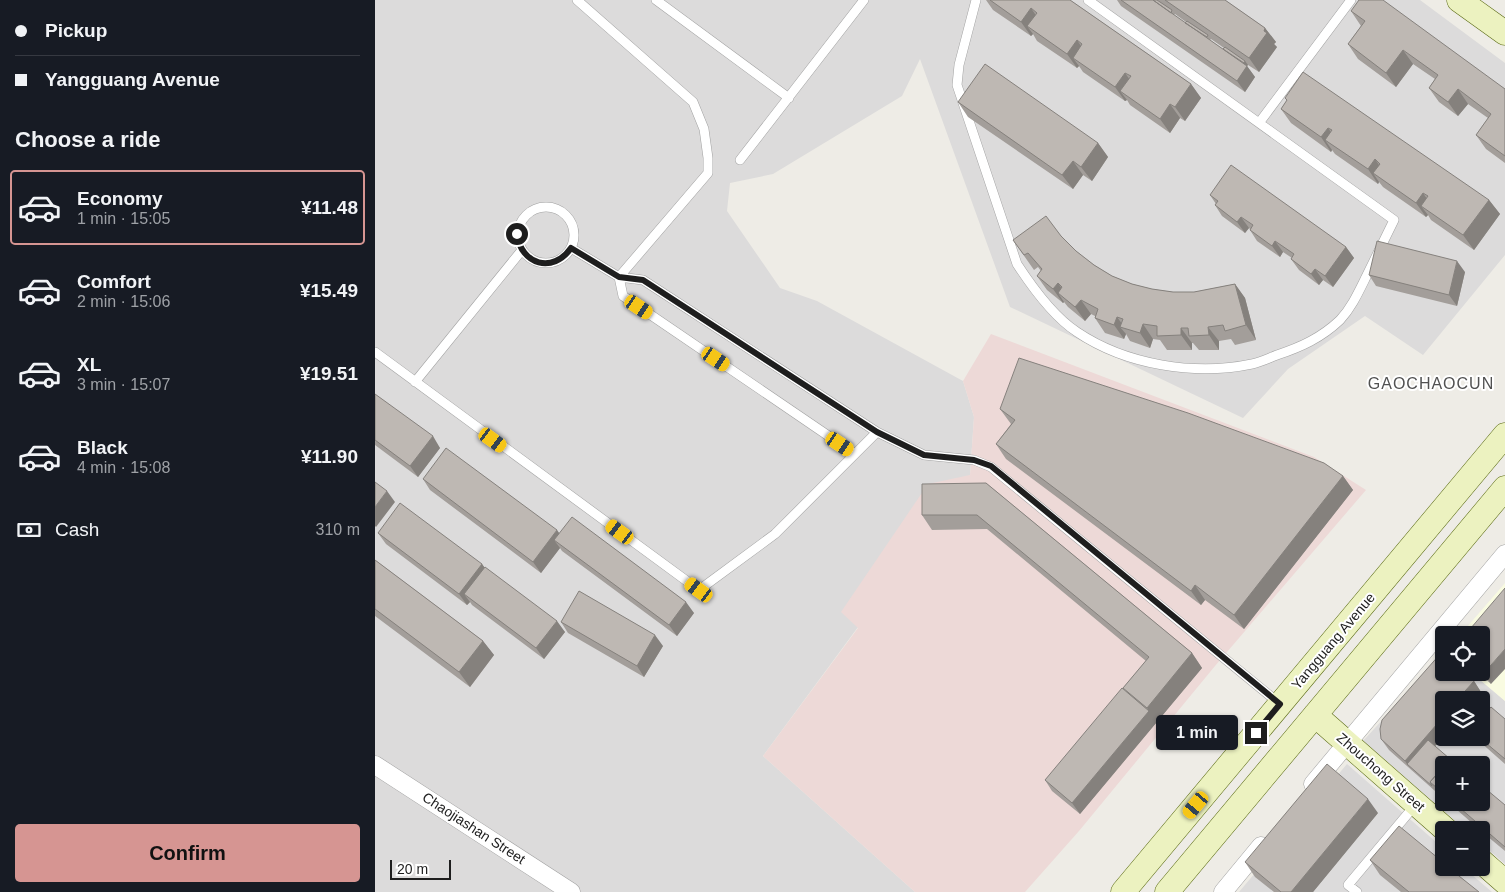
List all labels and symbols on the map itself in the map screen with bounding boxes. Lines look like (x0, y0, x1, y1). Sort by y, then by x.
route start (506, 223, 528, 245)
car (622, 292, 655, 322)
car (699, 344, 732, 374)
district label: GAOCHAOCUN (1368, 375, 1494, 392)
car (476, 425, 509, 455)
car (823, 429, 856, 459)
car (603, 517, 636, 547)
car (682, 575, 715, 605)
street label: Yangguang Avenue (1288, 589, 1378, 692)
callout: 1 min (1156, 716, 1239, 750)
route end (1245, 722, 1267, 744)
street label: Zhouchong Street (1334, 729, 1428, 815)
street label: Chaojiashan Street (420, 789, 528, 867)
car (1180, 789, 1211, 821)
scale bar (390, 857, 451, 880)

